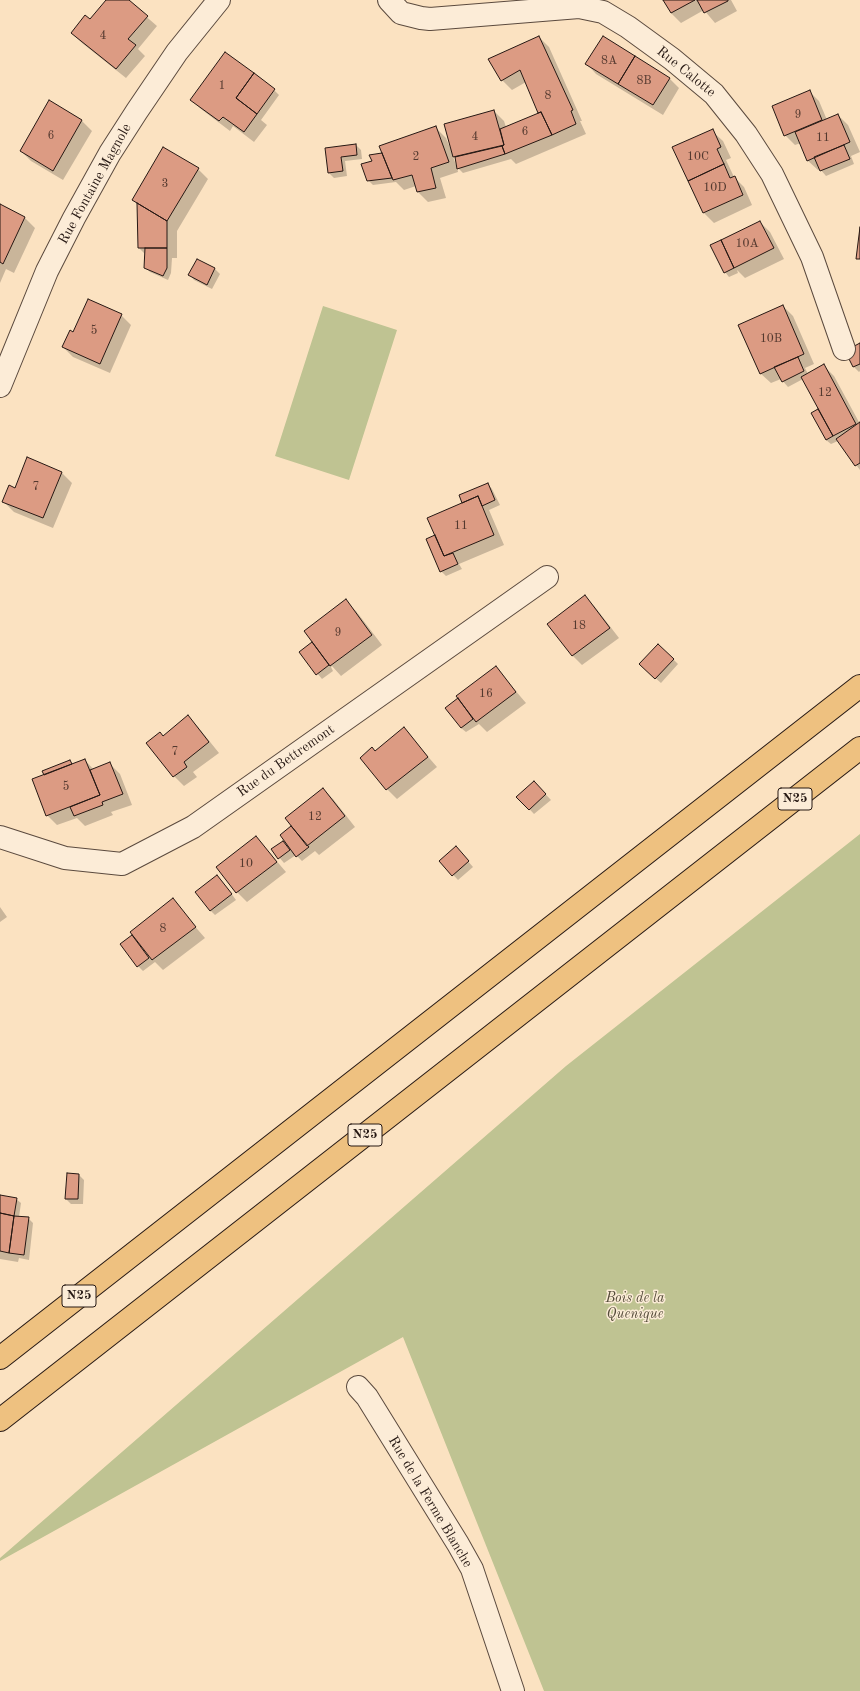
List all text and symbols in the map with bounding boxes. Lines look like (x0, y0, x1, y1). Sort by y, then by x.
house number: 4 (100, 29, 106, 43)
street label: Rue Calotte (653, 43, 719, 101)
house number: 8A (601, 54, 617, 68)
house number: 8B (636, 74, 652, 88)
house number: 1 (219, 79, 225, 93)
house number: 8 (545, 89, 551, 103)
house number: 9 (795, 108, 801, 122)
street label: Rue Fontaine Magnole (55, 121, 135, 247)
house number: 6 (522, 125, 528, 139)
house number: 6 (48, 129, 54, 143)
house number: 4 (472, 130, 478, 144)
house number: 11 (816, 131, 830, 145)
house number: 2 (413, 150, 419, 164)
house number: 10C (687, 150, 709, 164)
house number: 3 (162, 177, 168, 191)
house number: 10D (703, 181, 727, 195)
house number: 10A (735, 237, 759, 251)
house number: 5 (91, 324, 97, 338)
house number: 10B (760, 332, 782, 346)
house number: 12 (818, 386, 832, 400)
house number: 7 (33, 480, 39, 494)
house number: 11 (454, 519, 468, 533)
house number: 18 (572, 619, 586, 633)
house number: 9 (335, 626, 341, 640)
house number: 16 (479, 687, 493, 701)
street label: Rue du Bettremont (234, 721, 338, 801)
house number: 7 (172, 745, 178, 759)
house number: 5 (63, 780, 69, 794)
road number: N25 (778, 788, 812, 810)
house number: 12 (308, 810, 322, 824)
house number: 10 (239, 857, 253, 871)
house number: 8 (160, 922, 166, 936)
road number: N25 (348, 1124, 382, 1146)
road number: N25 (62, 1285, 96, 1307)
park label: Bois de la Quenique (605, 1290, 665, 1322)
street label: Rue de la Ferme Blanche (384, 1433, 476, 1571)

